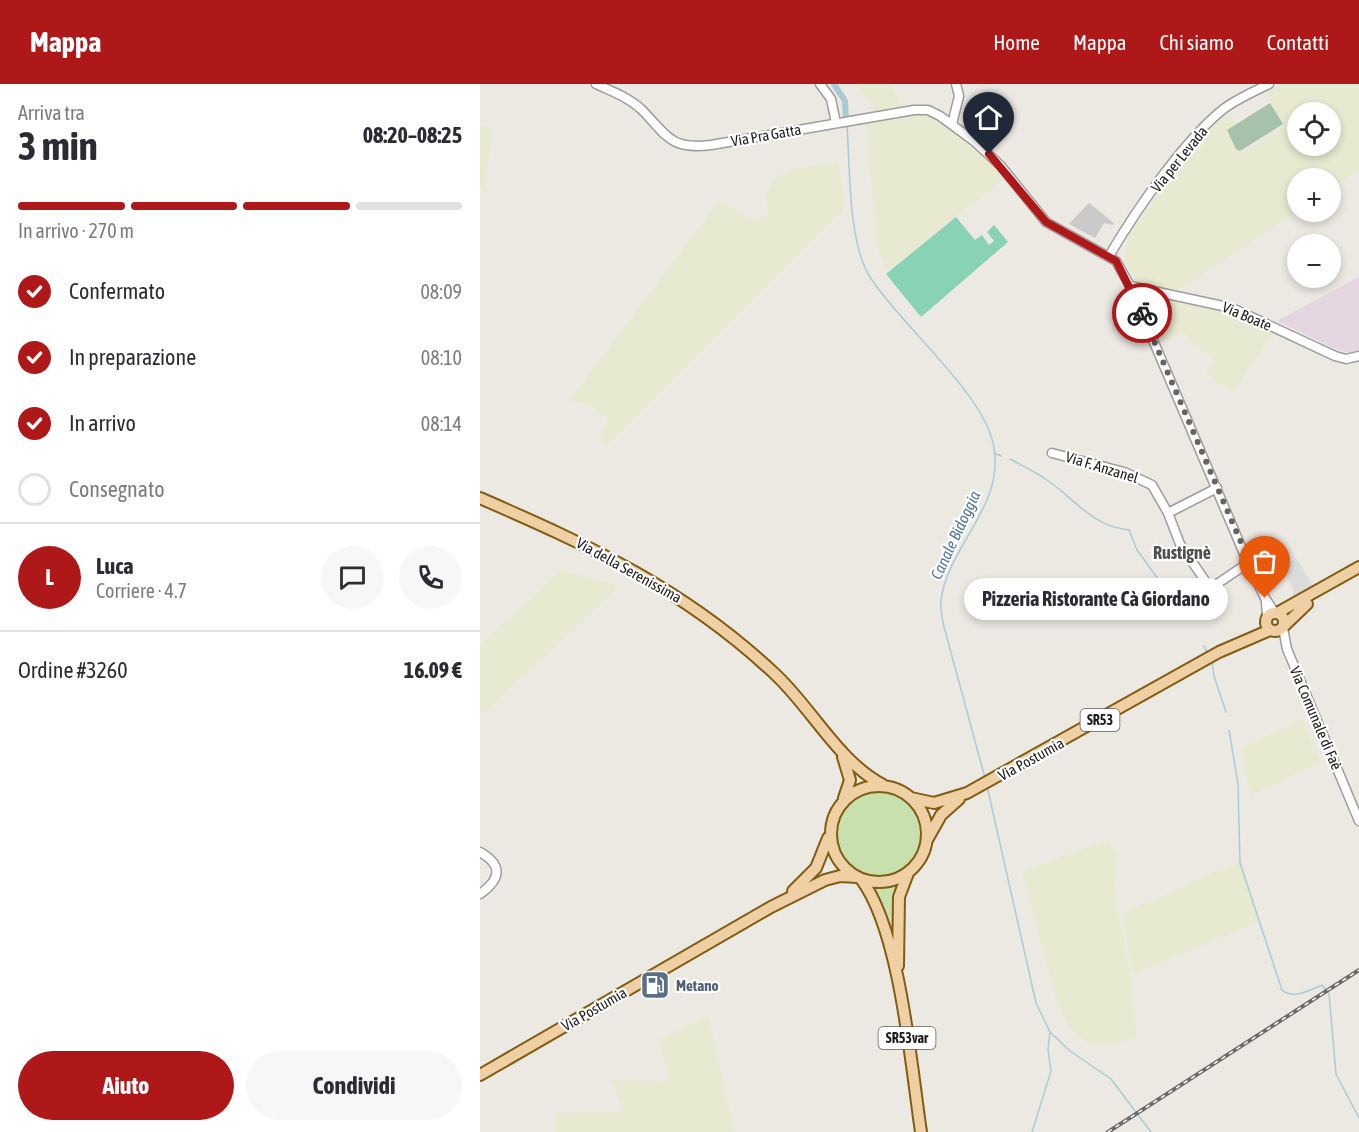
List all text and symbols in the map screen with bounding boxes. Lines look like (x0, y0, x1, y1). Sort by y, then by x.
text: Mappa (30, 26, 101, 58)
text: Home (993, 30, 1040, 54)
text: Mappa (1073, 30, 1126, 54)
text: Chi siamo (1159, 30, 1234, 54)
text: Contatti (1267, 30, 1329, 54)
pin (963, 92, 1014, 154)
text: Arriva tra (18, 101, 85, 124)
icon: home (972, 101, 1005, 134)
map controls (1287, 102, 1341, 288)
button: locate (1287, 102, 1341, 156)
street label: Via Pra Gatta (730, 120, 802, 150)
text: 08:20–08:25 (363, 122, 462, 148)
street label: Via per Levada (1147, 123, 1211, 195)
text: 3 min (18, 124, 98, 168)
button: + (1287, 168, 1341, 222)
text: In arrivo · 270 m (18, 219, 134, 242)
button: − (1287, 234, 1341, 288)
icon: check (18, 275, 51, 308)
text: Confermato (69, 278, 165, 304)
text: 08:09 (420, 280, 462, 303)
courier (1112, 283, 1172, 343)
icon: bike (1126, 297, 1159, 330)
street label: Via Boate (1220, 298, 1274, 334)
icon: check (18, 341, 51, 374)
text: In preparazione (69, 344, 196, 370)
text: 08:10 (421, 346, 462, 369)
icon: check (18, 407, 51, 440)
text: In arrivo (69, 410, 136, 436)
text: 08:14 (421, 412, 462, 435)
street label: Via F. Anzanel (1064, 448, 1140, 486)
text: Consegnato (69, 476, 164, 502)
water label: Canale Bidoggia (927, 487, 984, 583)
street label: Via della Serenissima (573, 534, 685, 606)
pin (1239, 536, 1290, 598)
district label: Rustignè (1153, 542, 1211, 563)
icon: bag (1248, 545, 1281, 578)
button: chat (321, 546, 384, 609)
button: phone (399, 546, 462, 609)
text: Luca (96, 553, 134, 579)
text: L (45, 564, 54, 590)
callout: Pizzeria Ristorante Cà Giordano (965, 577, 1229, 619)
text: Corriere · 4.7 (96, 579, 187, 602)
text: Pizzeria Ristorante Cà Giordano (982, 587, 1210, 610)
text: Ordine #3260 (18, 657, 128, 683)
text: 16.09 € (404, 657, 462, 683)
street label: Via Comunale di Faè (1287, 664, 1346, 772)
road number: SR53 (1080, 709, 1120, 731)
street label: Via Postumia (995, 734, 1067, 784)
fuel station icon: Metano (639, 969, 671, 1001)
place label: Metano (676, 977, 718, 994)
street label: Via Postumia (558, 984, 630, 1034)
road number: SR53var (878, 1027, 936, 1049)
button: Aiuto (18, 1051, 234, 1120)
button: Condividi (246, 1051, 462, 1120)

